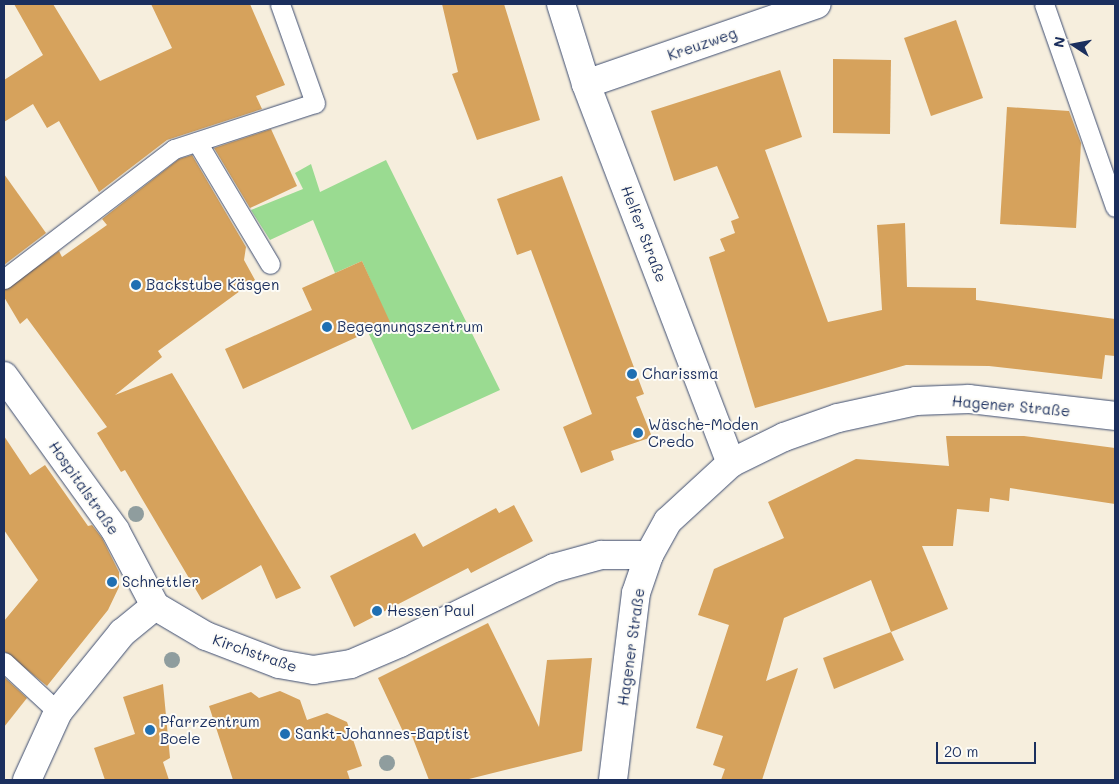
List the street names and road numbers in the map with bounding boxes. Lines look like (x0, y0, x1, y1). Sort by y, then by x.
street label: Kreuzweg (665, 24, 739, 64)
street label: Helfer Straße (617, 183, 671, 285)
street label: Hagener Straße (951, 392, 1071, 420)
street label: Hospitalstraße (45, 438, 123, 538)
street label: Hagener Straße (614, 587, 648, 707)
street label: Kirchstraße (210, 630, 300, 676)

